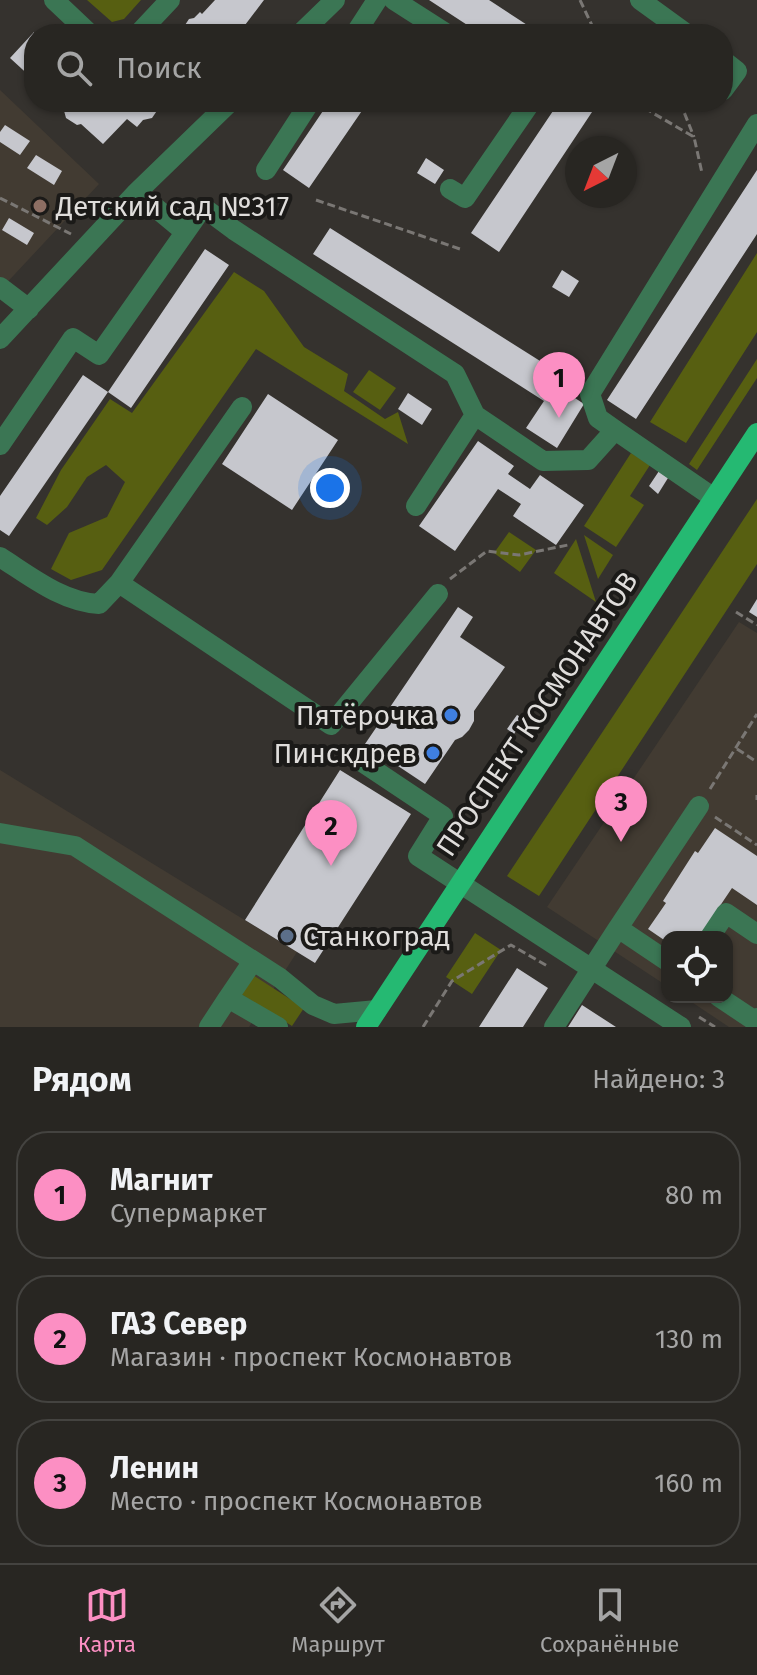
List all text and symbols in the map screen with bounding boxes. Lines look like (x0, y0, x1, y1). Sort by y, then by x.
search box (24, 24, 733, 112)
icon: search (52, 46, 96, 90)
text: Поиск (116, 50, 202, 86)
north arrow (565, 136, 637, 208)
place label: Детский сад №317 (55, 190, 289, 223)
marker: Детский сад №317 (31, 197, 49, 215)
pin: 1 (533, 352, 585, 418)
your location (310, 468, 350, 508)
street label: ПРОСПЕКТ КОСМОНАВТОВ (429, 566, 645, 862)
place label: Пятёрочка (296, 699, 435, 732)
marker: Пятёрочка (442, 706, 460, 724)
place label: Пинскдрев (273, 737, 417, 770)
marker: Пинскдрев (424, 744, 442, 762)
pin: 3 (595, 776, 647, 842)
pin: 2 (305, 800, 357, 866)
place label: Станкоград (303, 920, 450, 953)
marker: Станкоград (278, 927, 296, 945)
map controls (661, 931, 733, 1003)
button: locate (661, 931, 733, 1003)
text: Рядом (32, 1059, 131, 1100)
text: Найдено: 3 (592, 1064, 725, 1095)
text: Магнит (110, 1162, 212, 1198)
text: 1 (54, 1180, 66, 1211)
text: 80 m (665, 1180, 723, 1211)
text: Супермаркет (110, 1198, 267, 1229)
text: ГАЗ Север (110, 1306, 248, 1342)
text: 2 (53, 1324, 67, 1355)
text: 130 m (655, 1324, 723, 1355)
text: Магазин · проспект Космонавтов (110, 1342, 513, 1373)
text: Ленин (110, 1450, 199, 1486)
text: 3 (53, 1468, 67, 1499)
text: 160 m (654, 1468, 723, 1499)
text: Место · проспект Космонавтов (110, 1486, 483, 1517)
tab: Карта (78, 1583, 136, 1658)
tab: Маршрут (291, 1583, 385, 1658)
tab: Сохранённые (540, 1583, 679, 1658)

